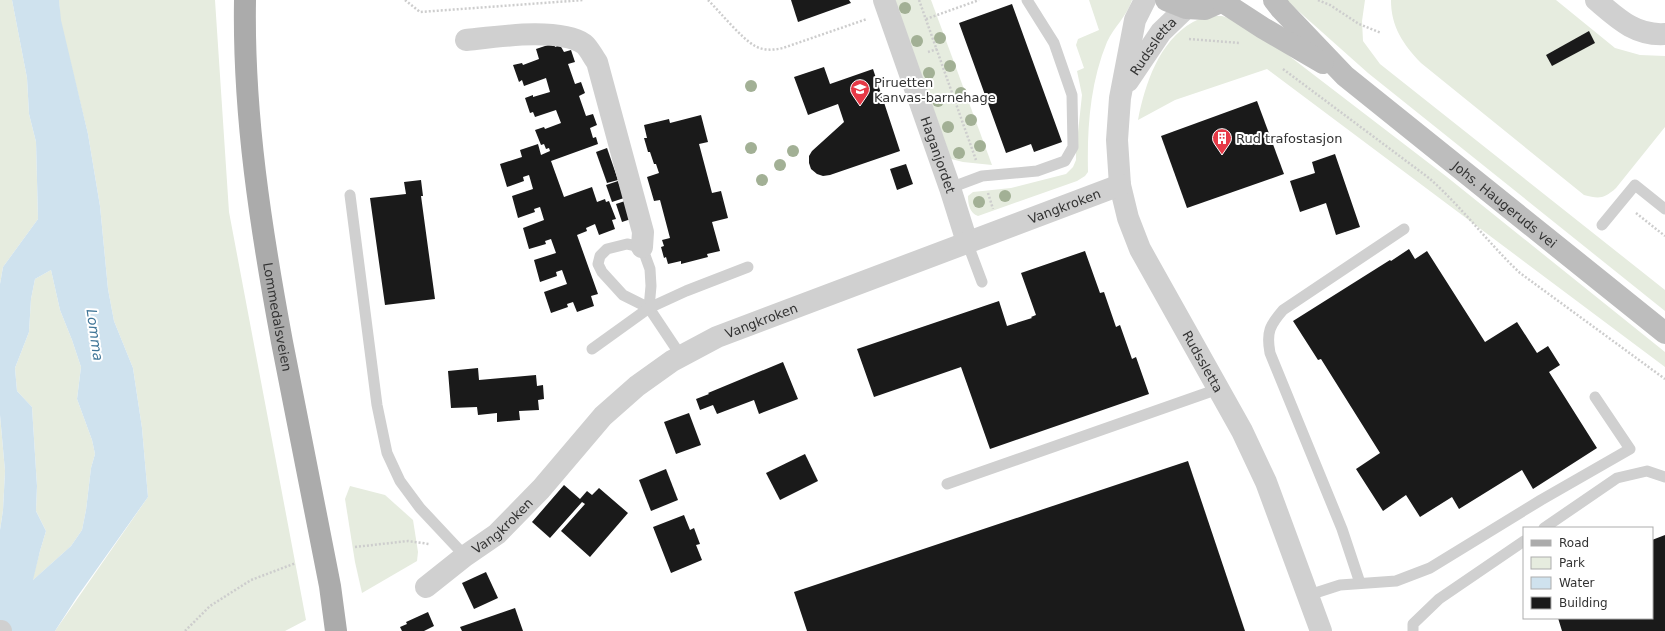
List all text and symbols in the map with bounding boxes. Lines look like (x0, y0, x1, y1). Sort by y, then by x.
street label: Rudssletta (1127, 14, 1180, 78)
place label: Piruetten Kanvas-barnehage (874, 75, 996, 105)
school or university icon: Piruetten Kanvas-barnehage (849, 78, 871, 106)
street label: Haganjordet (917, 115, 958, 195)
building icon: Rud trafostasjon (1211, 127, 1233, 155)
place label: Rud trafostasjon (1236, 131, 1342, 146)
street label: Johs. Haugeruds vei (1449, 158, 1560, 251)
street label: Vangkroken (1026, 186, 1103, 227)
street label: Lommedalsveien (260, 261, 295, 373)
street label: Vangkroken (723, 300, 800, 341)
water label: Lomma (83, 308, 107, 362)
street label: Rudssletta (1179, 328, 1226, 395)
street label: Vangkroken (469, 495, 536, 557)
legend (1523, 527, 1653, 619)
text: Road (1559, 536, 1589, 550)
text: Park (1559, 556, 1585, 570)
text: Water (1559, 576, 1595, 590)
text: Building (1559, 596, 1608, 610)

